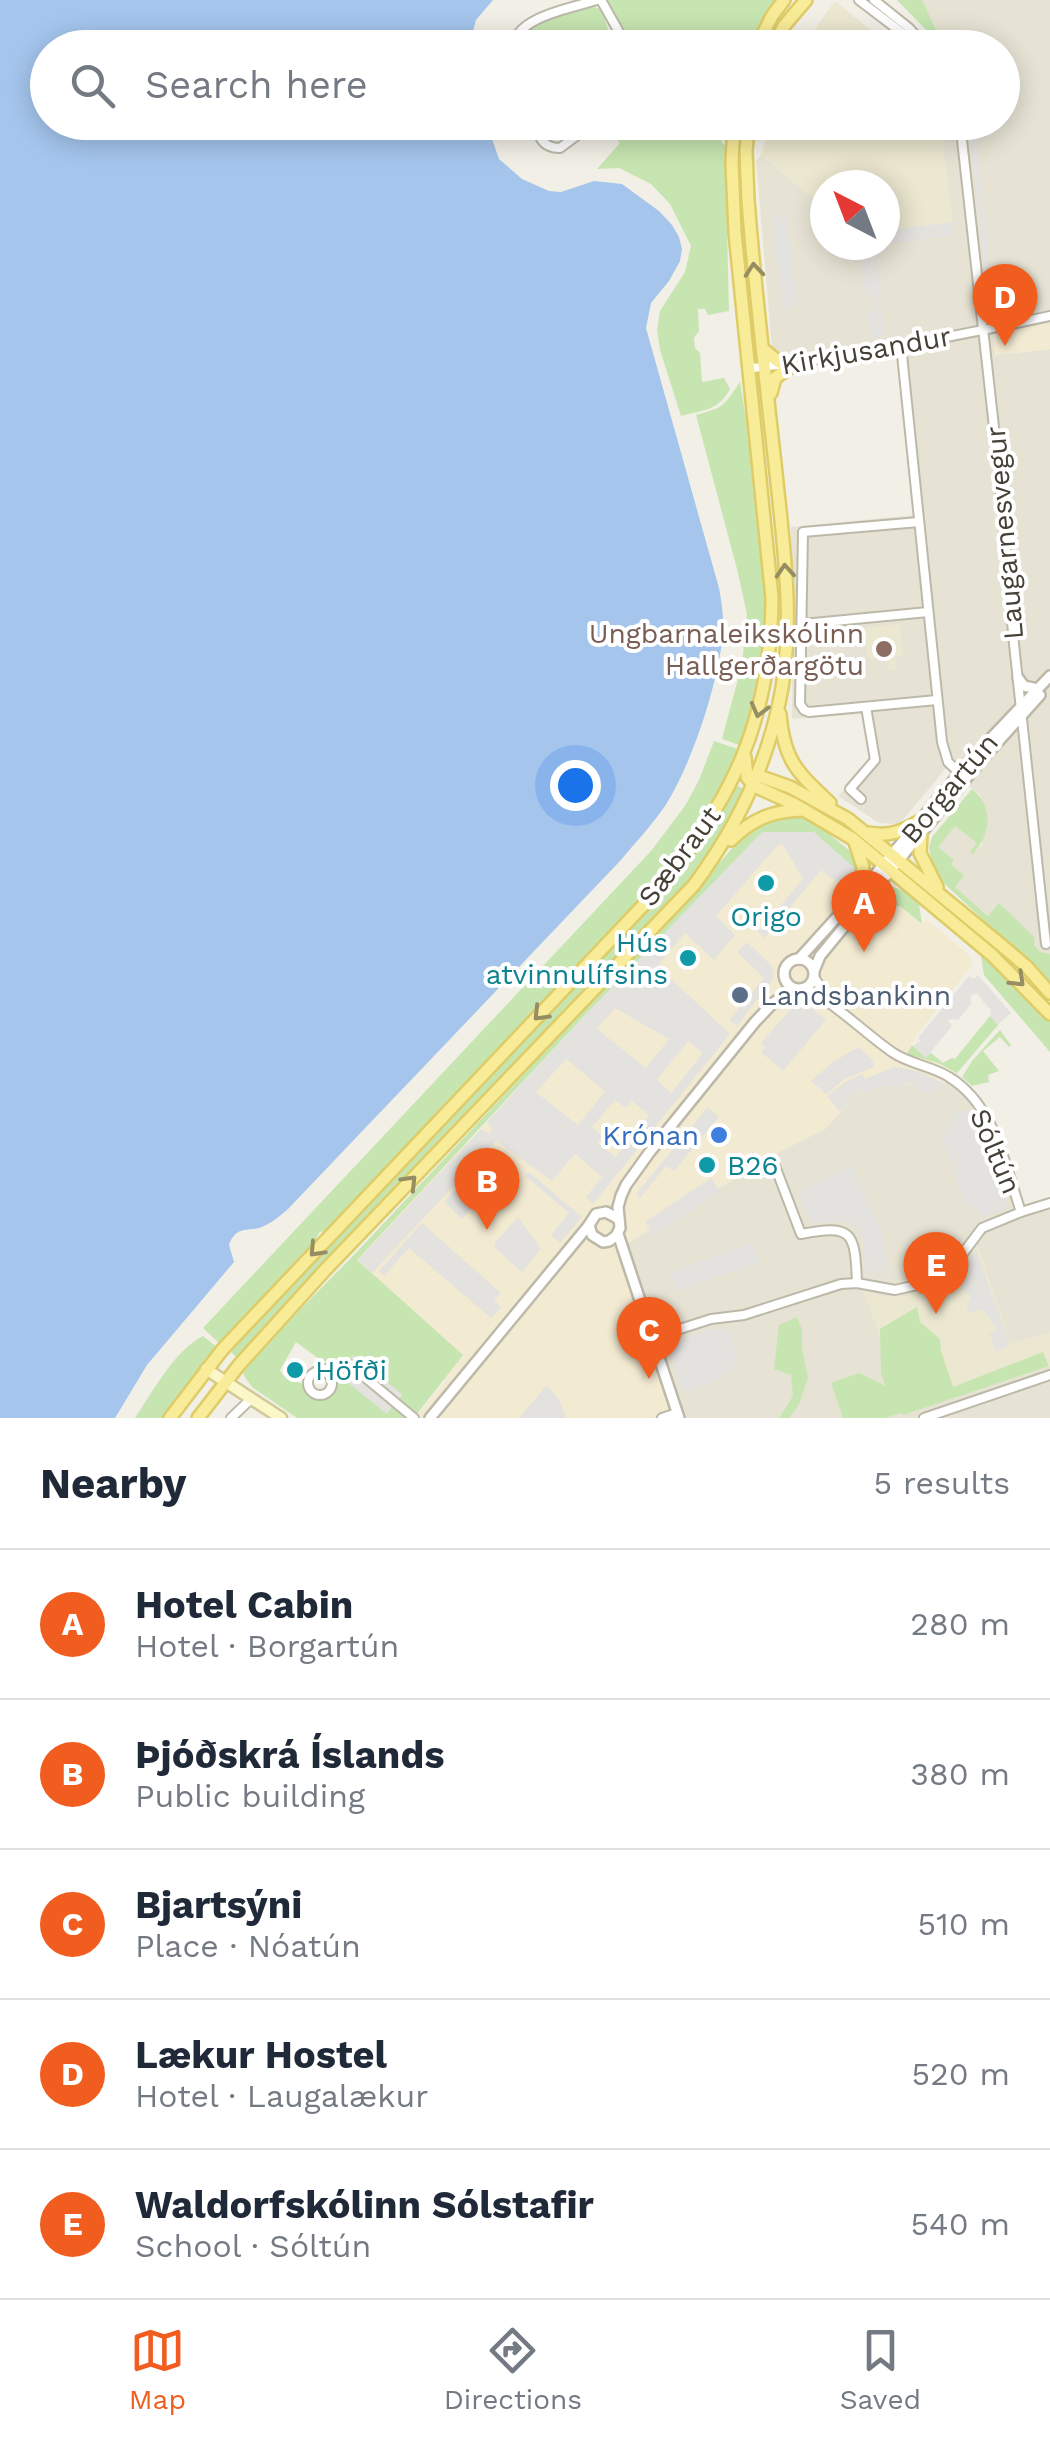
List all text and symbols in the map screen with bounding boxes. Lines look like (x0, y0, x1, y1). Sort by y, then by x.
search box (30, 30, 1020, 140)
icon: search (65, 58, 120, 113)
text: Search here (145, 63, 368, 107)
north arrow (810, 170, 900, 260)
one-way arrow (743, 262, 765, 278)
pin: D (972, 264, 1038, 346)
street label: Kirkjusandur (779, 319, 954, 382)
street label: Laugarnesvegur (979, 425, 1030, 641)
one-way arrow (774, 563, 796, 579)
place label: Ungbarnaleikskólinn Hallgerðargötu (589, 617, 864, 682)
marker: Ungbarnaleikskólinn Hallgerðargötu (873, 638, 895, 660)
one-way arrow (749, 701, 770, 718)
street label: Borgartún (894, 727, 1005, 850)
your location (550, 760, 601, 811)
street label: Sæbraut (631, 800, 728, 913)
pin: A (832, 870, 896, 952)
marker: Origo (755, 872, 777, 894)
place label: Origo (730, 900, 802, 933)
place label: Hús atvinnulífsins (486, 926, 668, 991)
marker: Hús atvinnulífsins (677, 947, 699, 969)
one-way arrow (1007, 968, 1025, 986)
place label: Landsbankinn (760, 979, 951, 1012)
marker: Landsbankinn (729, 984, 751, 1006)
one-way arrow (534, 1003, 552, 1021)
street label: Sóltún (963, 1104, 1028, 1199)
place label: Krónan (602, 1119, 699, 1152)
marker: Krónan (708, 1124, 730, 1146)
pin: B (454, 1148, 520, 1230)
place label: B26 (727, 1149, 779, 1182)
marker: B26 (696, 1154, 718, 1176)
one-way arrow (398, 1176, 416, 1194)
pin: E (904, 1232, 968, 1314)
one-way arrow (310, 1238, 328, 1257)
pin: C (616, 1296, 682, 1379)
place label: Höfði (315, 1354, 387, 1387)
marker: Höfði (284, 1359, 306, 1381)
text: Nearby (40, 1459, 187, 1508)
text: 5 results (873, 1464, 1010, 1502)
text: Hotel Cabin (135, 1583, 353, 1627)
text: A (62, 1605, 83, 1643)
text: 280 m (910, 1605, 1010, 1643)
text: Hotel · Borgartún (135, 1627, 399, 1665)
text: Þjóðskrá Íslands (135, 1733, 445, 1777)
text: B (62, 1755, 83, 1793)
text: 380 m (910, 1755, 1010, 1793)
text: Public building (135, 1777, 365, 1815)
text: Bjartsýni (135, 1883, 302, 1927)
text: C (62, 1905, 83, 1943)
text: 510 m (918, 1905, 1010, 1943)
text: Place · Nóatún (135, 1927, 361, 1965)
text: Lækur Hostel (135, 2033, 387, 2077)
text: D (61, 2055, 84, 2093)
text: 520 m (911, 2055, 1010, 2093)
text: Hotel · Laugalækur (135, 2077, 428, 2115)
text: Waldorfskólinn Sólstafir (135, 2183, 594, 2227)
text: E (62, 2205, 83, 2243)
text: 540 m (911, 2205, 1010, 2243)
text: School · Sóltún (135, 2227, 371, 2265)
tab: Map (129, 2323, 186, 2416)
tab: Directions (444, 2323, 582, 2416)
tab: Saved (840, 2323, 921, 2416)

